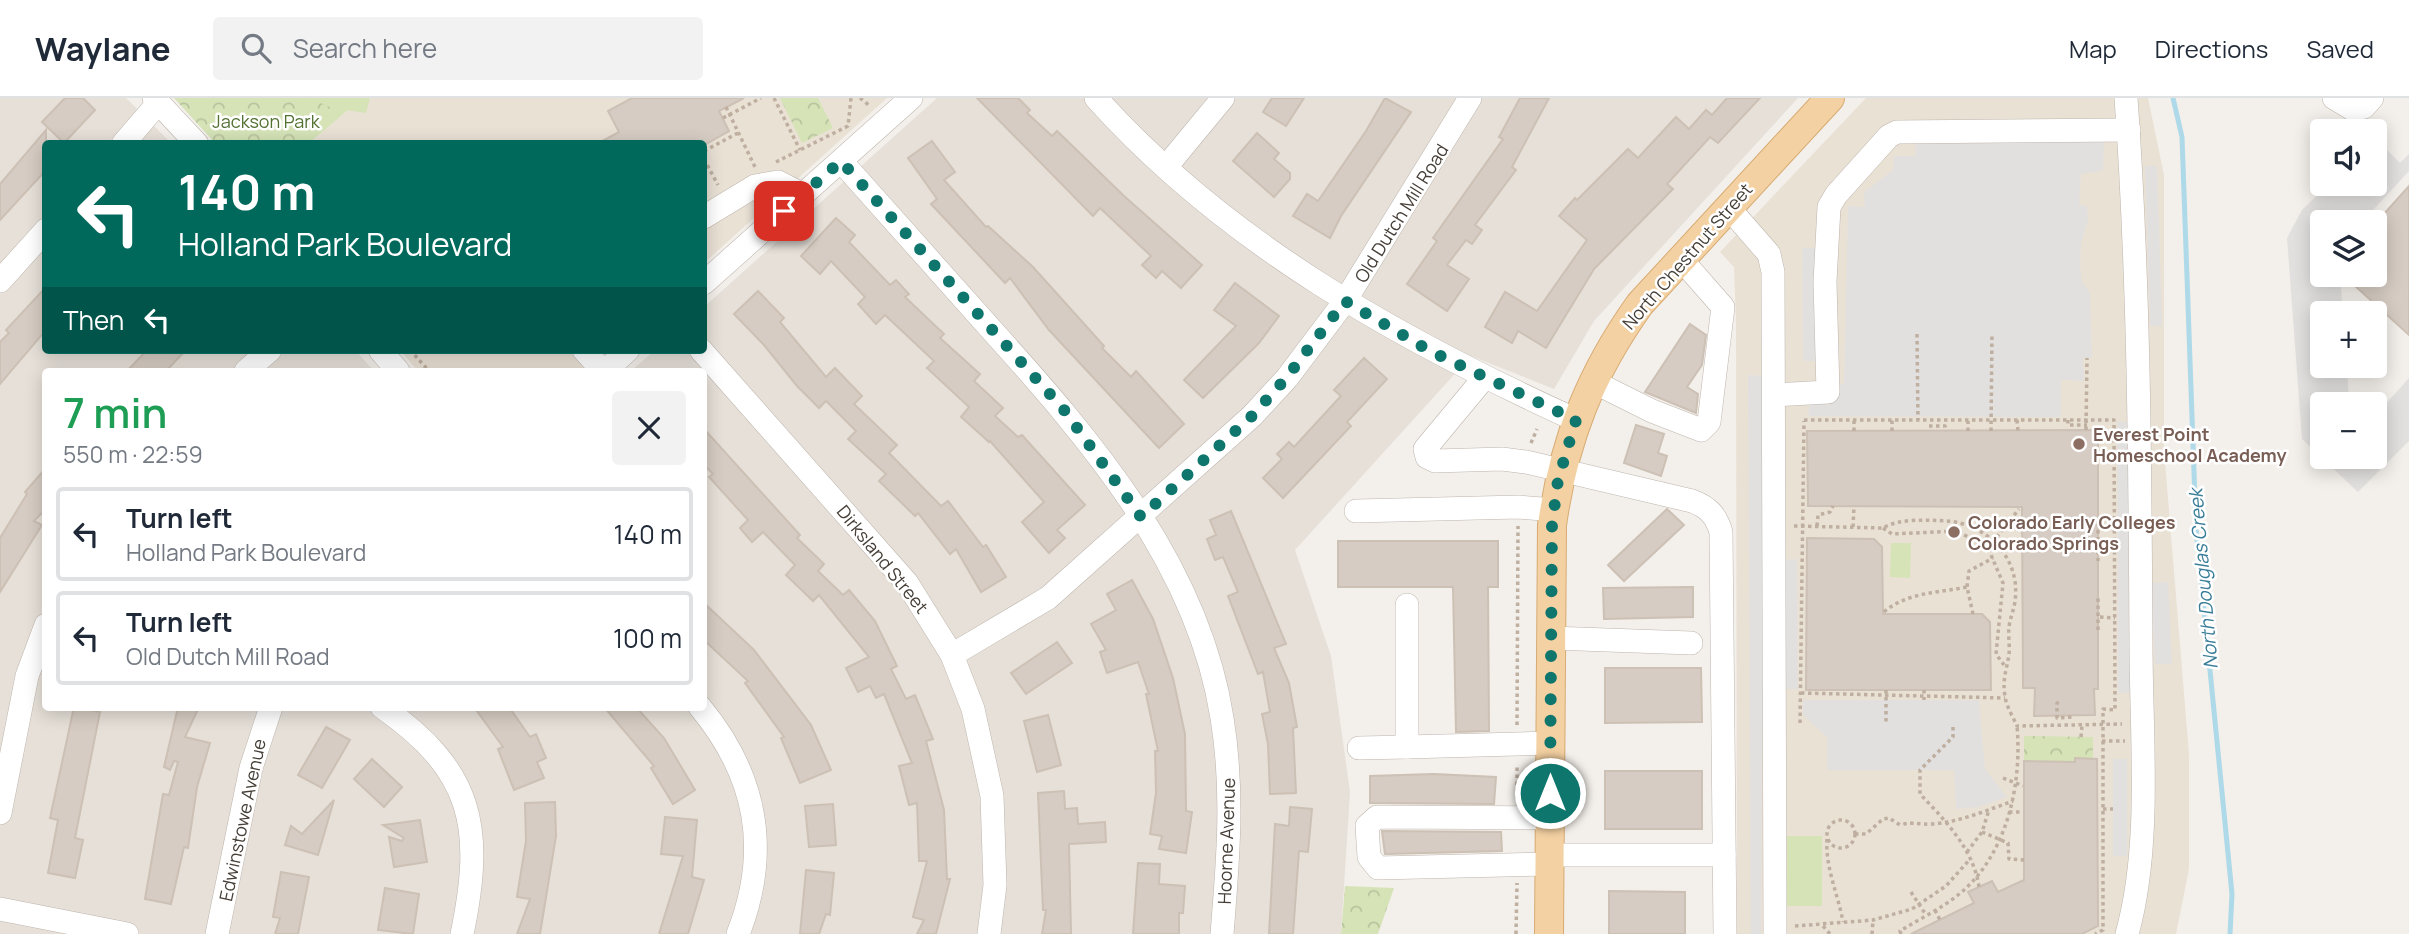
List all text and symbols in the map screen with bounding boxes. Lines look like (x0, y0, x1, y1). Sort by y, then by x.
search box (213, 17, 703, 80)
text: Waylane (35, 26, 171, 71)
icon: search (237, 29, 275, 67)
text: Search here (293, 30, 437, 66)
text: Map (2069, 32, 2117, 65)
text: Directions (2155, 32, 2268, 65)
text: Saved (2306, 32, 2374, 65)
park label: Jackson Park (212, 109, 321, 133)
map controls (2310, 119, 2387, 469)
button: sound (2310, 119, 2387, 196)
street label: Old Dutch Mill Road (1349, 139, 1453, 287)
text: 140 m (178, 158, 315, 225)
icon: left (63, 168, 154, 259)
street label: North Chestnut Street (1617, 178, 1757, 334)
pin (754, 181, 814, 241)
icon: arrive (765, 192, 803, 230)
button: layers (2310, 210, 2387, 287)
text: Holland Park Boulevard (178, 222, 512, 266)
icon: left (138, 301, 176, 339)
button: + (2310, 301, 2387, 378)
text: Then (63, 302, 124, 338)
text: 7 min (63, 383, 167, 441)
button: close (612, 391, 686, 465)
button: − (2310, 392, 2387, 469)
place label: Everest Point Homeschool Academy (2093, 422, 2286, 467)
marker: Everest Point Homeschool Academy (2071, 436, 2087, 452)
text: 550 m · 22:59 (63, 438, 203, 470)
water label: North Douglas Creek (2182, 485, 2224, 670)
text: Turn left (126, 500, 233, 536)
street label: Dirksland Street (832, 500, 934, 618)
place label: Colorado Early Colleges Colorado Springs (1968, 510, 2176, 555)
icon: left (67, 515, 105, 553)
text: 140 m (613, 516, 682, 552)
marker: Colorado Early Colleges Colorado Springs (1946, 524, 1962, 540)
text: Holland Park Boulevard (126, 536, 366, 568)
text: Turn left (126, 604, 233, 640)
icon: left (67, 619, 105, 657)
text: 100 m (613, 620, 682, 656)
text: Old Dutch Mill Road (126, 640, 330, 672)
street label: Edwinstowe Avenue (213, 737, 271, 903)
position arrow (1513, 756, 1587, 830)
street label: Hoorne Avenue (1212, 777, 1240, 905)

